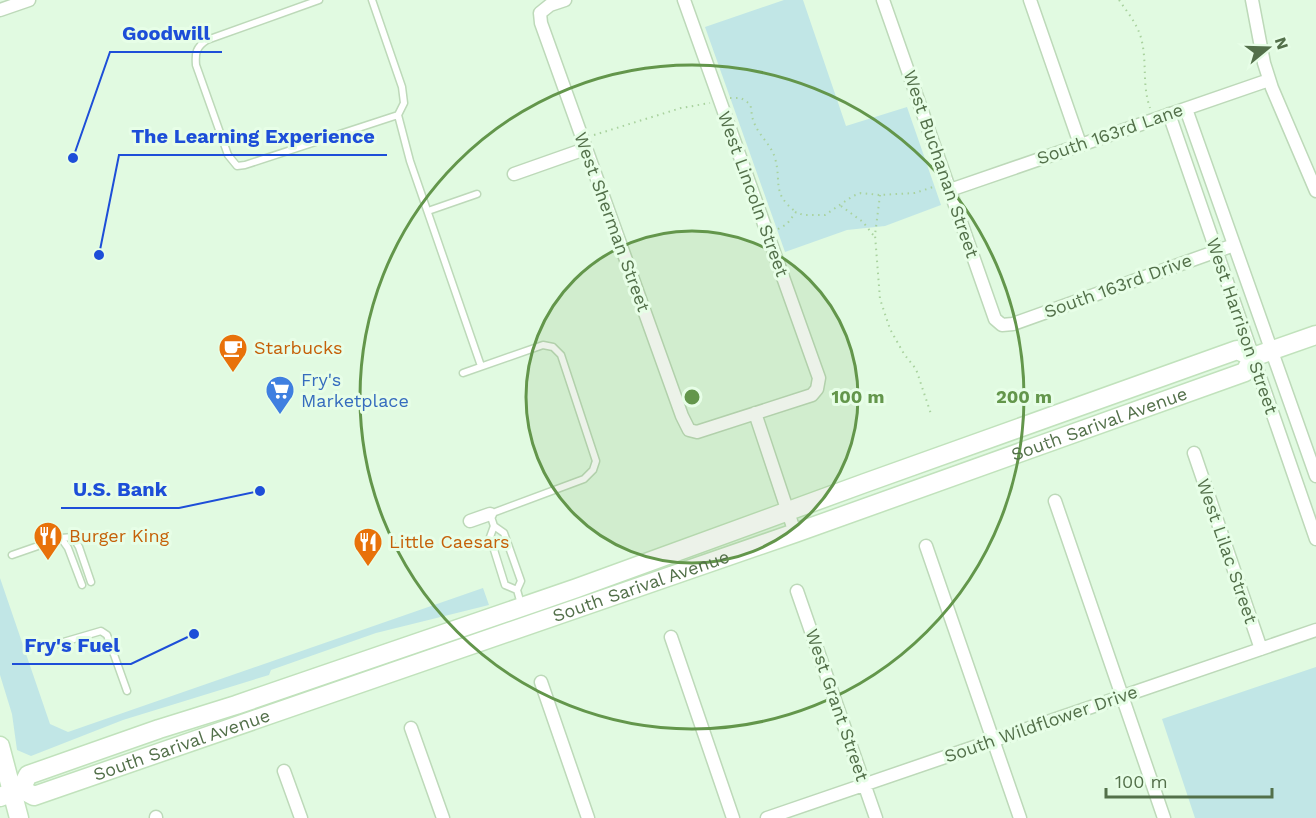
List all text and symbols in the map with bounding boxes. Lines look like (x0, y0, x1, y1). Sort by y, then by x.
callout: Goodwill (110, 14, 222, 52)
north arrow (1238, 18, 1298, 78)
text: Goodwill (122, 21, 210, 45)
text: N (1271, 35, 1293, 52)
street label: West Buchanan Street (899, 67, 984, 261)
street label: South 163rd Lane (1034, 99, 1186, 168)
street label: West Lincoln Street (714, 108, 793, 280)
callout: The Learning Experience (119, 117, 387, 155)
text: The Learning Experience (131, 124, 375, 148)
street label: West Sherman Street (570, 129, 655, 315)
street label: West Harrison Street (1202, 235, 1283, 417)
street label: South 163rd Drive (1041, 249, 1195, 322)
cafe icon: Starbucks (217, 332, 249, 374)
place label: Starbucks (254, 337, 343, 358)
place label: Fry's Marketplace (301, 369, 409, 411)
supermarket icon: Fry's Marketplace (264, 374, 296, 416)
street label: South Sarival Avenue (1008, 383, 1190, 465)
text: 100 m (831, 386, 885, 407)
text: 200 m (996, 386, 1052, 407)
centre of rings (682, 387, 702, 407)
callout: U.S. Bank (61, 470, 179, 508)
street label: West Lilac Street (1193, 476, 1262, 626)
text: U.S. Bank (73, 477, 168, 501)
restaurant icon: Burger King (32, 520, 64, 562)
place label: Burger King (69, 525, 170, 546)
restaurant icon: Little Caesars (352, 526, 384, 568)
place label: Little Caesars (389, 531, 510, 552)
street label: South Sarival Avenue (550, 546, 732, 626)
callout: Fry's Fuel (12, 626, 131, 664)
street label: West Grant Street (802, 626, 873, 784)
text: Fry's Fuel (24, 633, 120, 657)
street label: South Wildflower Drive (942, 681, 1140, 766)
street label: South Sarival Avenue (90, 704, 273, 785)
scale bar (1106, 761, 1272, 799)
text: 100 m (1115, 771, 1168, 792)

